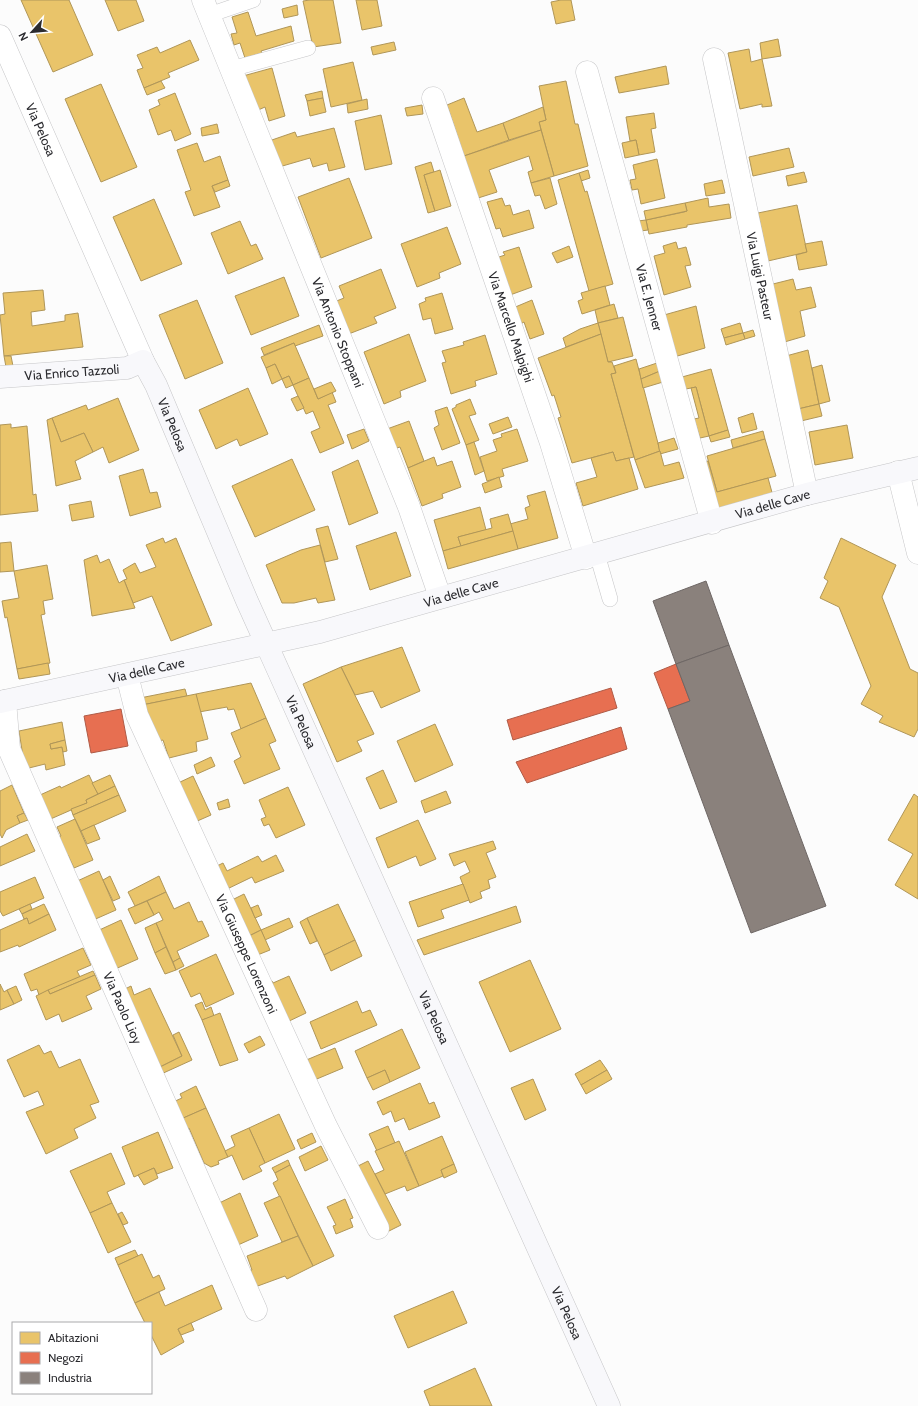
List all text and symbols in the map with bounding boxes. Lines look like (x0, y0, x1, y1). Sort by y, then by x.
north arrow (12, 12, 52, 52)
text: N (15, 30, 31, 43)
street label: Via Pelosa (22, 100, 60, 159)
street label: Via Luigi Pasteur (743, 231, 778, 323)
street label: Via E. Jenner (633, 262, 667, 333)
street label: Via Marcello Malpighi (485, 270, 538, 384)
street label: Via Antonio Stoppani (309, 275, 368, 390)
street label: Via Enrico Tazzoli (24, 361, 120, 383)
street label: Via Pelosa (154, 396, 191, 454)
street label: Via delle Cave (733, 485, 812, 522)
street label: Via delle Cave (422, 574, 500, 610)
street label: Via delle Cave (107, 654, 186, 686)
street label: Via Pelosa (283, 693, 320, 751)
street label: Via Giuseppe Lorenzoni (212, 892, 281, 1016)
street label: Via Paolo Lioy (100, 969, 146, 1047)
street label: Via Pelosa (415, 988, 453, 1047)
street label: Via Pelosa (548, 1284, 586, 1342)
legend (12, 1322, 152, 1394)
text: Abitazioni (48, 1330, 98, 1345)
text: Negozi (48, 1350, 83, 1365)
text: Industria (48, 1370, 92, 1385)

